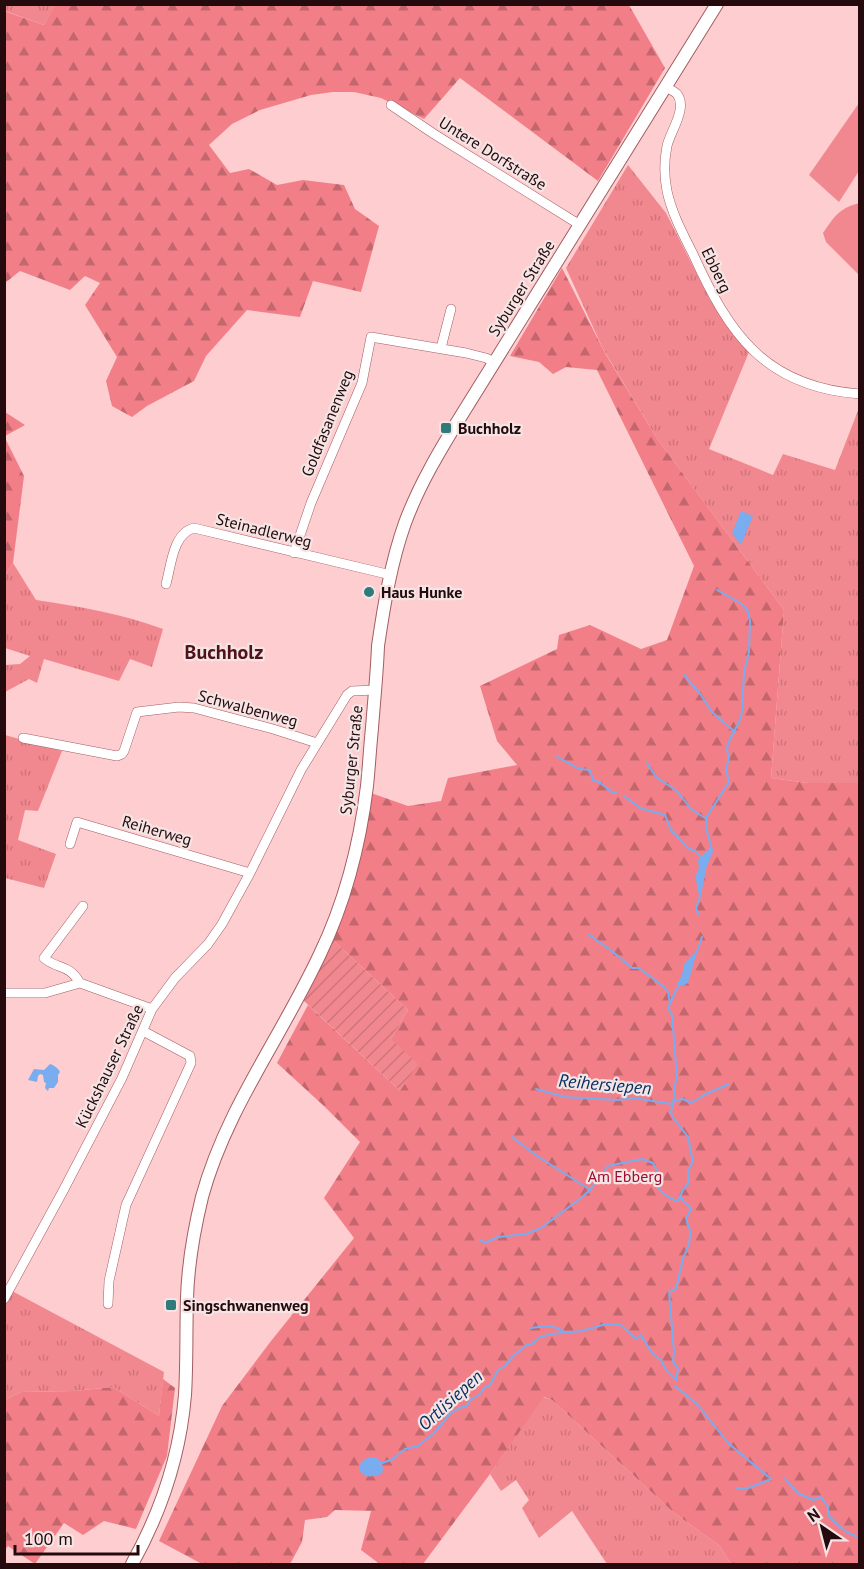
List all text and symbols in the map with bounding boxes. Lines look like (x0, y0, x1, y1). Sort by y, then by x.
street label: Untere Dorfstraße (435, 112, 551, 194)
street label: Syburger Straße (483, 236, 559, 340)
street label: Ebberg (697, 244, 737, 296)
street label: Goldfasanenweg (297, 367, 357, 479)
place label: Buchholz (458, 418, 521, 438)
marker: Buchholz (439, 421, 453, 435)
street label: Steinadlerweg (214, 508, 314, 552)
place label: Haus Hunke (381, 582, 462, 602)
marker: Haus Hunke (362, 585, 376, 599)
district label: Buchholz (185, 639, 263, 665)
street label: Schwalbenweg (196, 685, 300, 731)
street label: Syburger Straße (335, 704, 367, 816)
street label: Reiherweg (120, 811, 194, 849)
street label: Kückshauser Straße (70, 1001, 148, 1131)
water label: Reihersiepen (558, 1068, 652, 1100)
park label: Am Ebberg (588, 1166, 662, 1186)
place label: Singschwanenweg (183, 1295, 309, 1315)
marker: Singschwanenweg (164, 1298, 178, 1312)
water label: Ortlisiepen (413, 1365, 487, 1435)
north arrow (792, 1497, 852, 1557)
text: N (803, 1504, 823, 1526)
scale bar (15, 1518, 138, 1556)
text: 100 m (24, 1527, 73, 1550)

